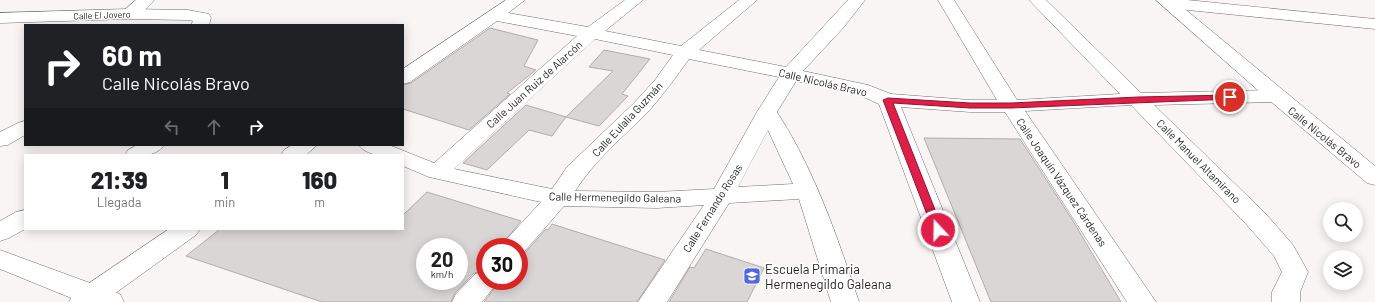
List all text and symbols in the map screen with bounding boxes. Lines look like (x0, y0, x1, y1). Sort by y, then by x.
street label: Calle El Jovero (73, 9, 131, 21)
text: 60 m (102, 38, 162, 72)
street label: Calle Juan Ruiz de Alarcón (483, 38, 585, 130)
icon: right (36, 40, 88, 92)
street label: Calle Nicolás Bravo (778, 66, 868, 98)
text: Calle Nicolás Bravo (102, 72, 250, 94)
street label: Calle Eulalia Guzmán (589, 79, 665, 159)
pin (1213, 80, 1247, 114)
icon: arrive (1219, 86, 1241, 108)
street label: Calle Nicolás Bravo (1286, 104, 1364, 170)
street label: Calle Joaquín Vázquez Cárdenas (1014, 115, 1110, 249)
icon: left (161, 116, 183, 138)
icon: ahead (203, 116, 225, 138)
icon: right (245, 116, 267, 138)
street label: Calle Manuel Altamirano (1154, 116, 1244, 206)
street label: Calle Fernando Rosas (680, 162, 744, 254)
text: 21:39 (91, 165, 148, 194)
text: 1 (221, 165, 229, 194)
text: 160 (302, 165, 337, 194)
street label: Calle Hermenegildo Galeana (549, 189, 681, 205)
text: Llegada (97, 194, 141, 210)
text: min (214, 194, 235, 210)
text: m (314, 194, 325, 210)
map controls (1323, 202, 1363, 290)
button: search (1323, 202, 1363, 242)
position arrow (917, 209, 959, 251)
speed limit sign: 30 (476, 238, 528, 290)
text: 20 (431, 247, 453, 271)
button: layers (1323, 250, 1363, 290)
place label: Escuela Primaria Hermenegildo Galeana (765, 261, 891, 292)
school or university icon: Escuela Primaria Hermenegildo Galeana (742, 266, 762, 286)
text: km/h (431, 268, 453, 280)

